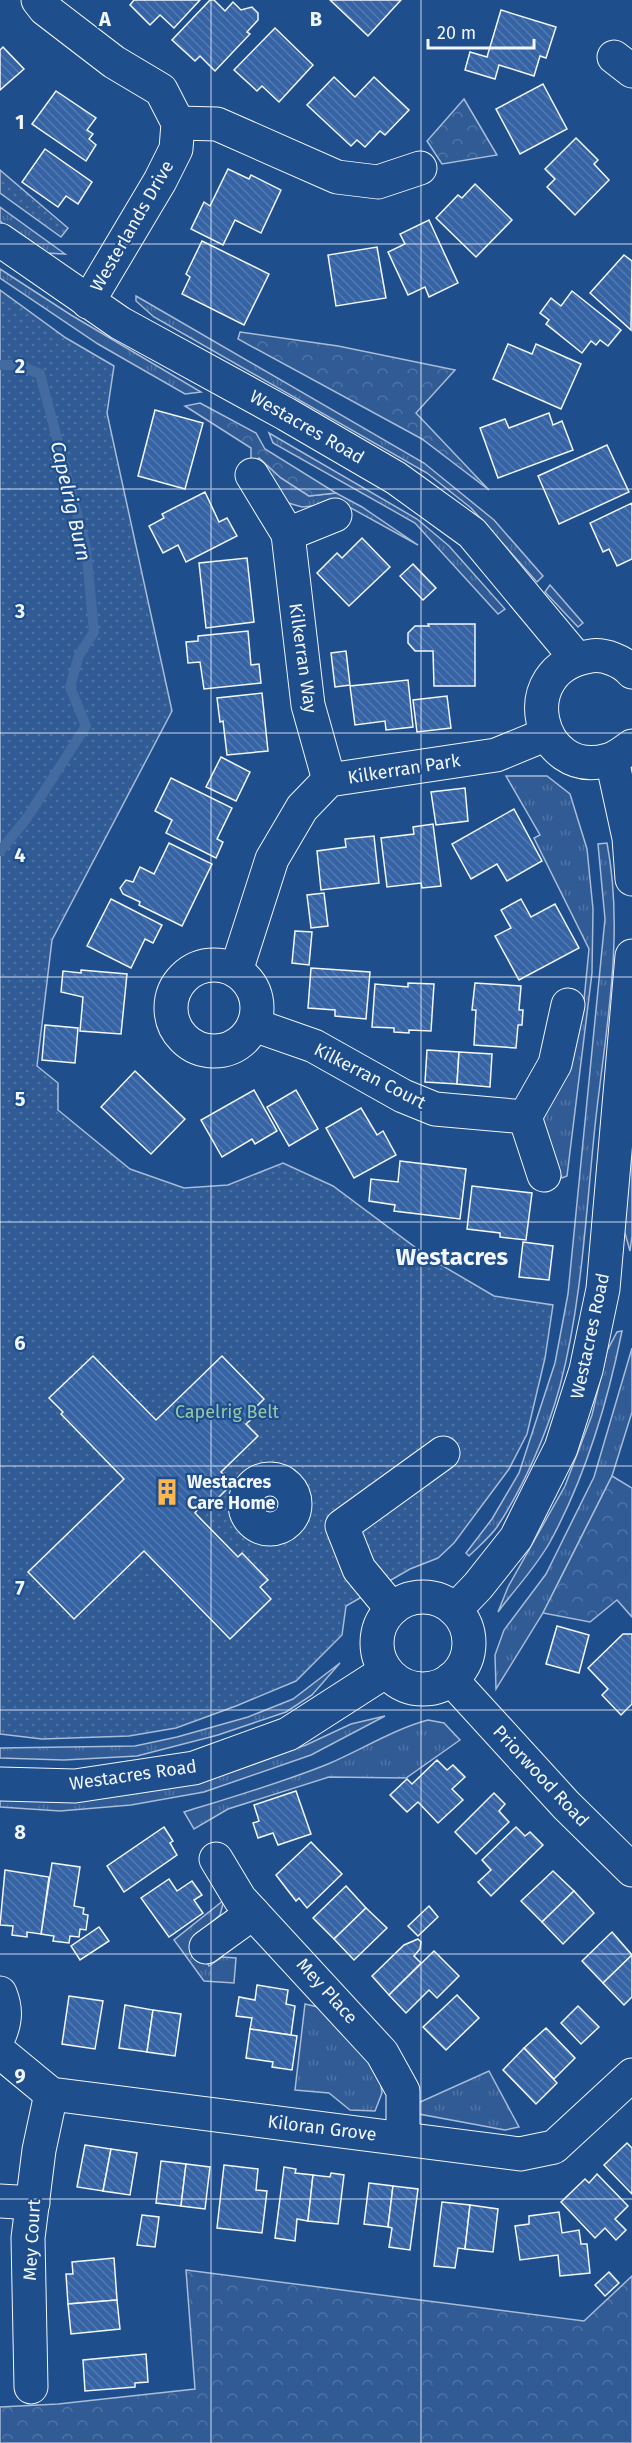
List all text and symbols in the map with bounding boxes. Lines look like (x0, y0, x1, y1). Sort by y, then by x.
text: A (98, 7, 112, 31)
text: B (310, 7, 322, 31)
scale bar (428, 12, 534, 50)
text: 20 m (437, 22, 476, 44)
text: 1 (15, 110, 25, 134)
street label: Westerlands Drive (86, 157, 178, 295)
text: 2 (15, 354, 25, 378)
street label: Westacres Road (246, 385, 368, 469)
water label: Capelrig Burn (46, 439, 96, 563)
text: 3 (14, 599, 25, 623)
street label: Kilkerran Way (284, 602, 322, 715)
street label: Kilkerran Park (346, 749, 463, 789)
text: 4 (14, 843, 26, 867)
street label: Kilkerran Court (310, 1038, 430, 1114)
text: 5 (15, 1087, 26, 1111)
district label: Westacres (396, 1243, 509, 1271)
street label: Westacres Road (566, 1271, 614, 1401)
text: 6 (14, 1331, 26, 1355)
park label: Capelrig Belt (175, 1401, 280, 1423)
place label: Westacres Care Home (187, 1471, 276, 1514)
building icon: Westacres Care Home (152, 1477, 182, 1507)
text: 7 (15, 1576, 25, 1600)
street label: Priorwood Road (488, 1721, 594, 1831)
street label: Westacres Road (68, 1755, 198, 1795)
text: 8 (14, 1820, 26, 1844)
street label: Mey Place (292, 1954, 362, 2028)
text: 9 (14, 2064, 26, 2088)
street label: Kiloran Grove (266, 2110, 378, 2146)
street label: Mey Court (19, 2198, 45, 2281)

